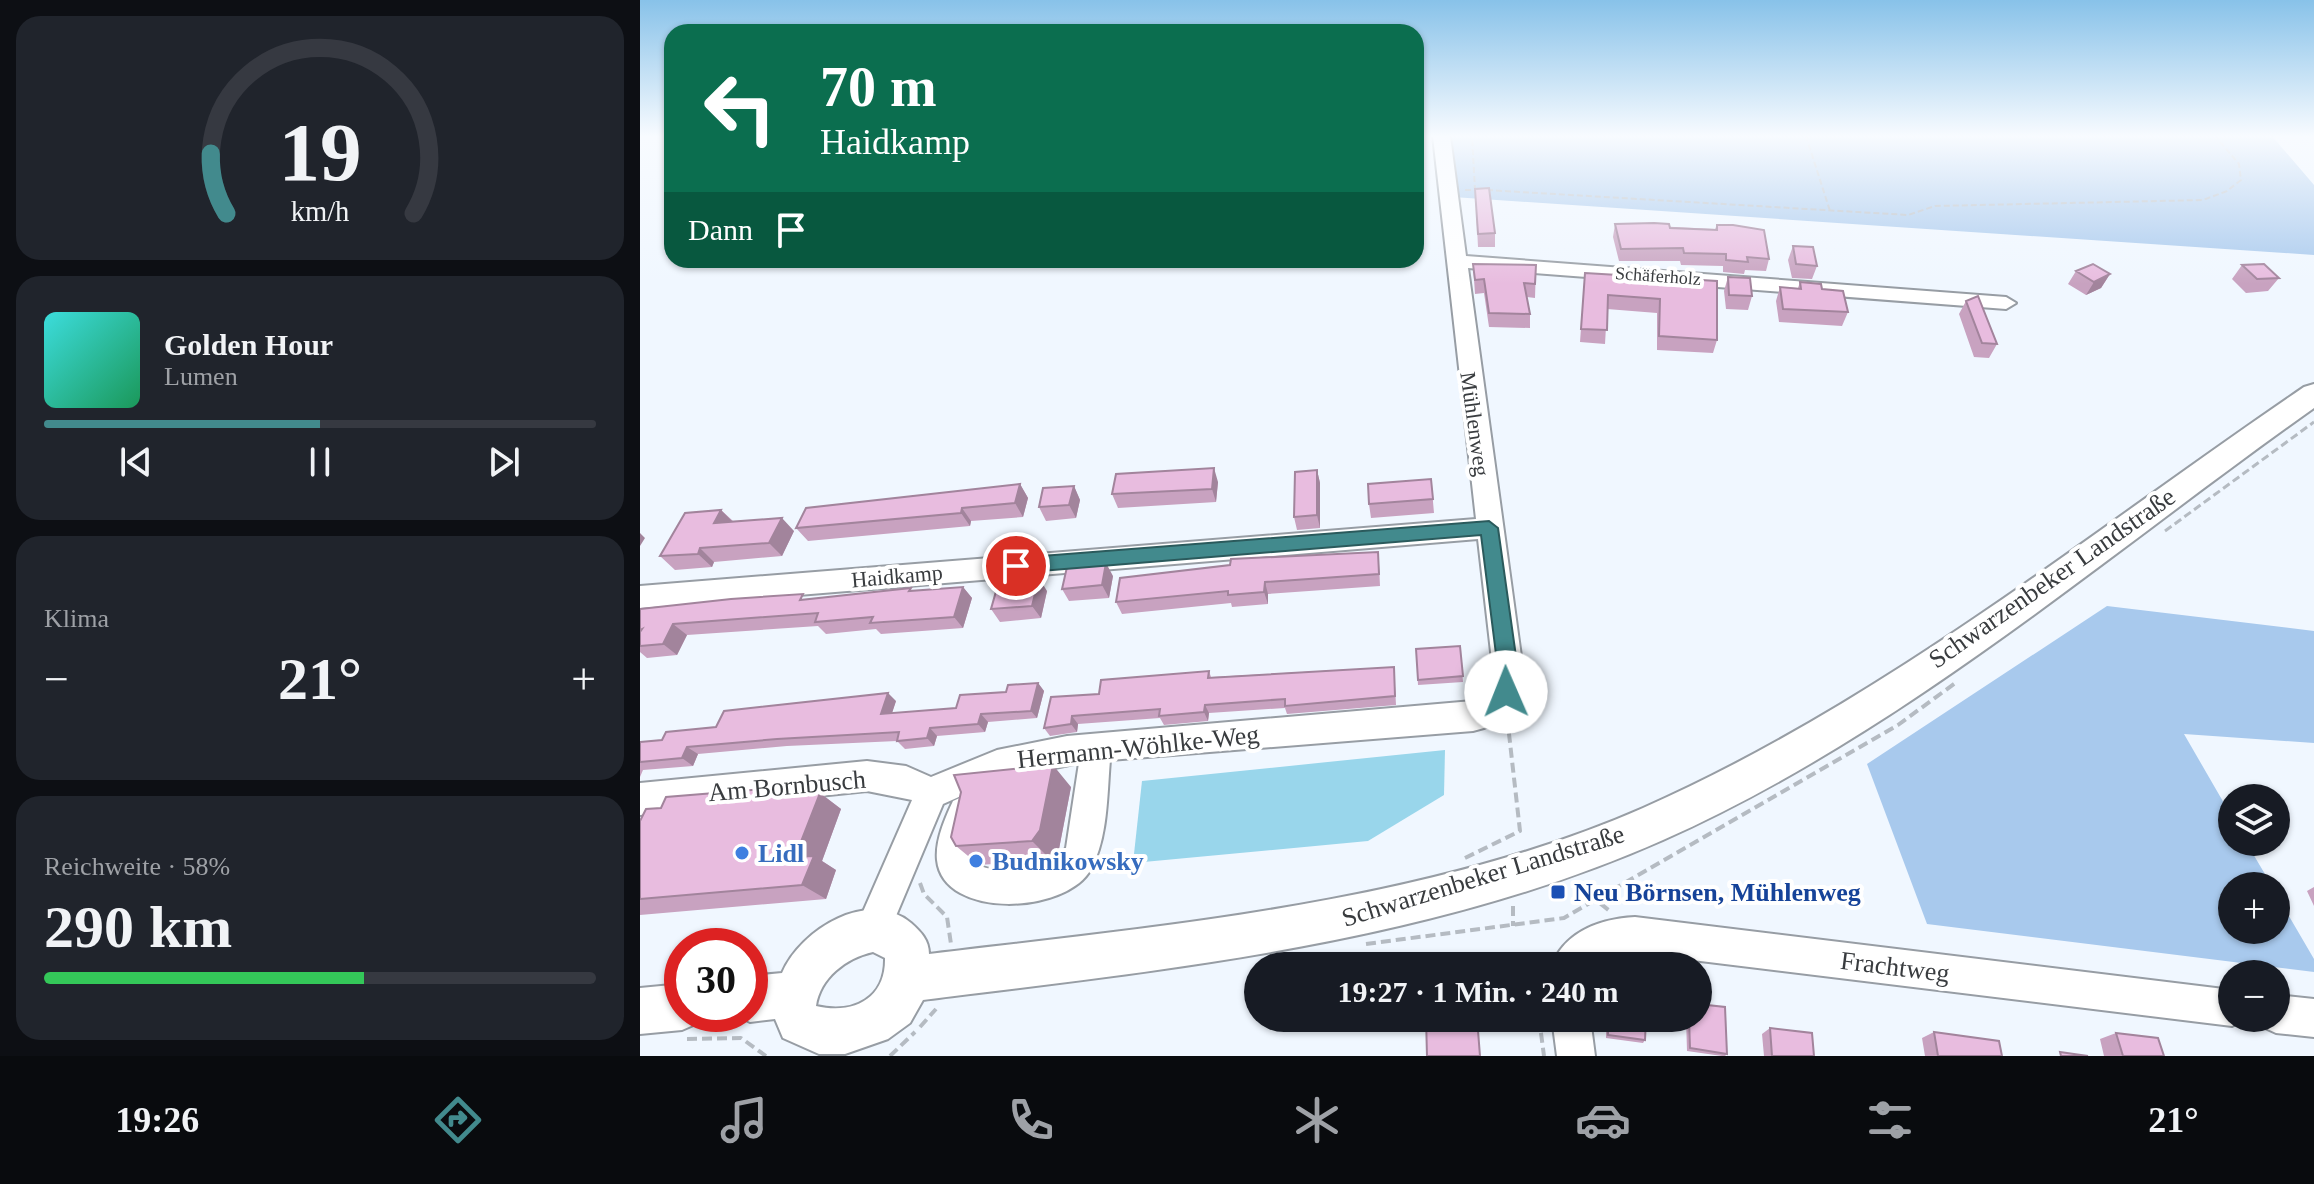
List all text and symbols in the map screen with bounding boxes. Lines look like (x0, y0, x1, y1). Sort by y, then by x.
icon: left (688, 56, 792, 160)
text: 70 m (820, 56, 937, 118)
text: 19 (278, 106, 362, 198)
text: Haidkamp (820, 122, 970, 162)
text: km/h (291, 196, 349, 227)
icon: arrive (769, 208, 813, 252)
text: Dann (688, 213, 753, 246)
street label: Schäferholz (1614, 263, 1702, 289)
text: Golden Hour (164, 328, 333, 361)
text: Lumen (164, 362, 238, 391)
street label: Mühlenweg (1455, 370, 1495, 478)
icon: previous (114, 440, 158, 484)
icon: pause (298, 440, 342, 484)
icon: next (482, 440, 526, 484)
street label: Schwarzenbeker Landstraße (1923, 482, 2181, 674)
pin (982, 532, 1050, 600)
icon: arrive (994, 544, 1038, 588)
street label: Haidkamp (850, 560, 944, 592)
text: Klima (44, 604, 109, 633)
text: 21° (278, 646, 362, 712)
position arrow (1464, 650, 1548, 734)
text: − (44, 655, 69, 704)
text: + (571, 655, 596, 704)
street label: Hermann-Wöhlke-Weg (1015, 720, 1261, 774)
street label: Am Bornbusch (707, 765, 867, 807)
map controls (2218, 784, 2290, 1032)
button: layers (2218, 784, 2290, 856)
street label: Schwarzenbeker Landstraße (1338, 819, 1628, 933)
place label: Lidl (758, 839, 804, 868)
marker: Lidl (733, 844, 751, 862)
place label: Budnikowsky (992, 847, 1144, 876)
text: Reichweite · 58% (44, 852, 230, 881)
marker: Budnikowsky (967, 852, 985, 870)
button: + (2218, 872, 2290, 944)
place label: Neu Börnsen, Mühlenweg (1574, 878, 1861, 907)
marker: Neu Börnsen, Mühlenweg (1549, 883, 1567, 901)
text: 290 km (44, 894, 232, 960)
speed limit sign: 30 (664, 928, 768, 1032)
street label: Frachtweg (1839, 946, 1951, 988)
button: − (2218, 960, 2290, 1032)
text: 19:27 · 1 Min. · 240 m (1338, 975, 1618, 1008)
icon: directions (430, 1092, 486, 1148)
icon: music (716, 1092, 772, 1148)
icon: phone (1003, 1092, 1059, 1148)
icon: climate (1289, 1092, 1345, 1148)
icon: car (1575, 1092, 1631, 1148)
icon: filters (1862, 1092, 1918, 1148)
text: 19:26 (115, 1100, 199, 1140)
text: 21° (2148, 1100, 2199, 1140)

